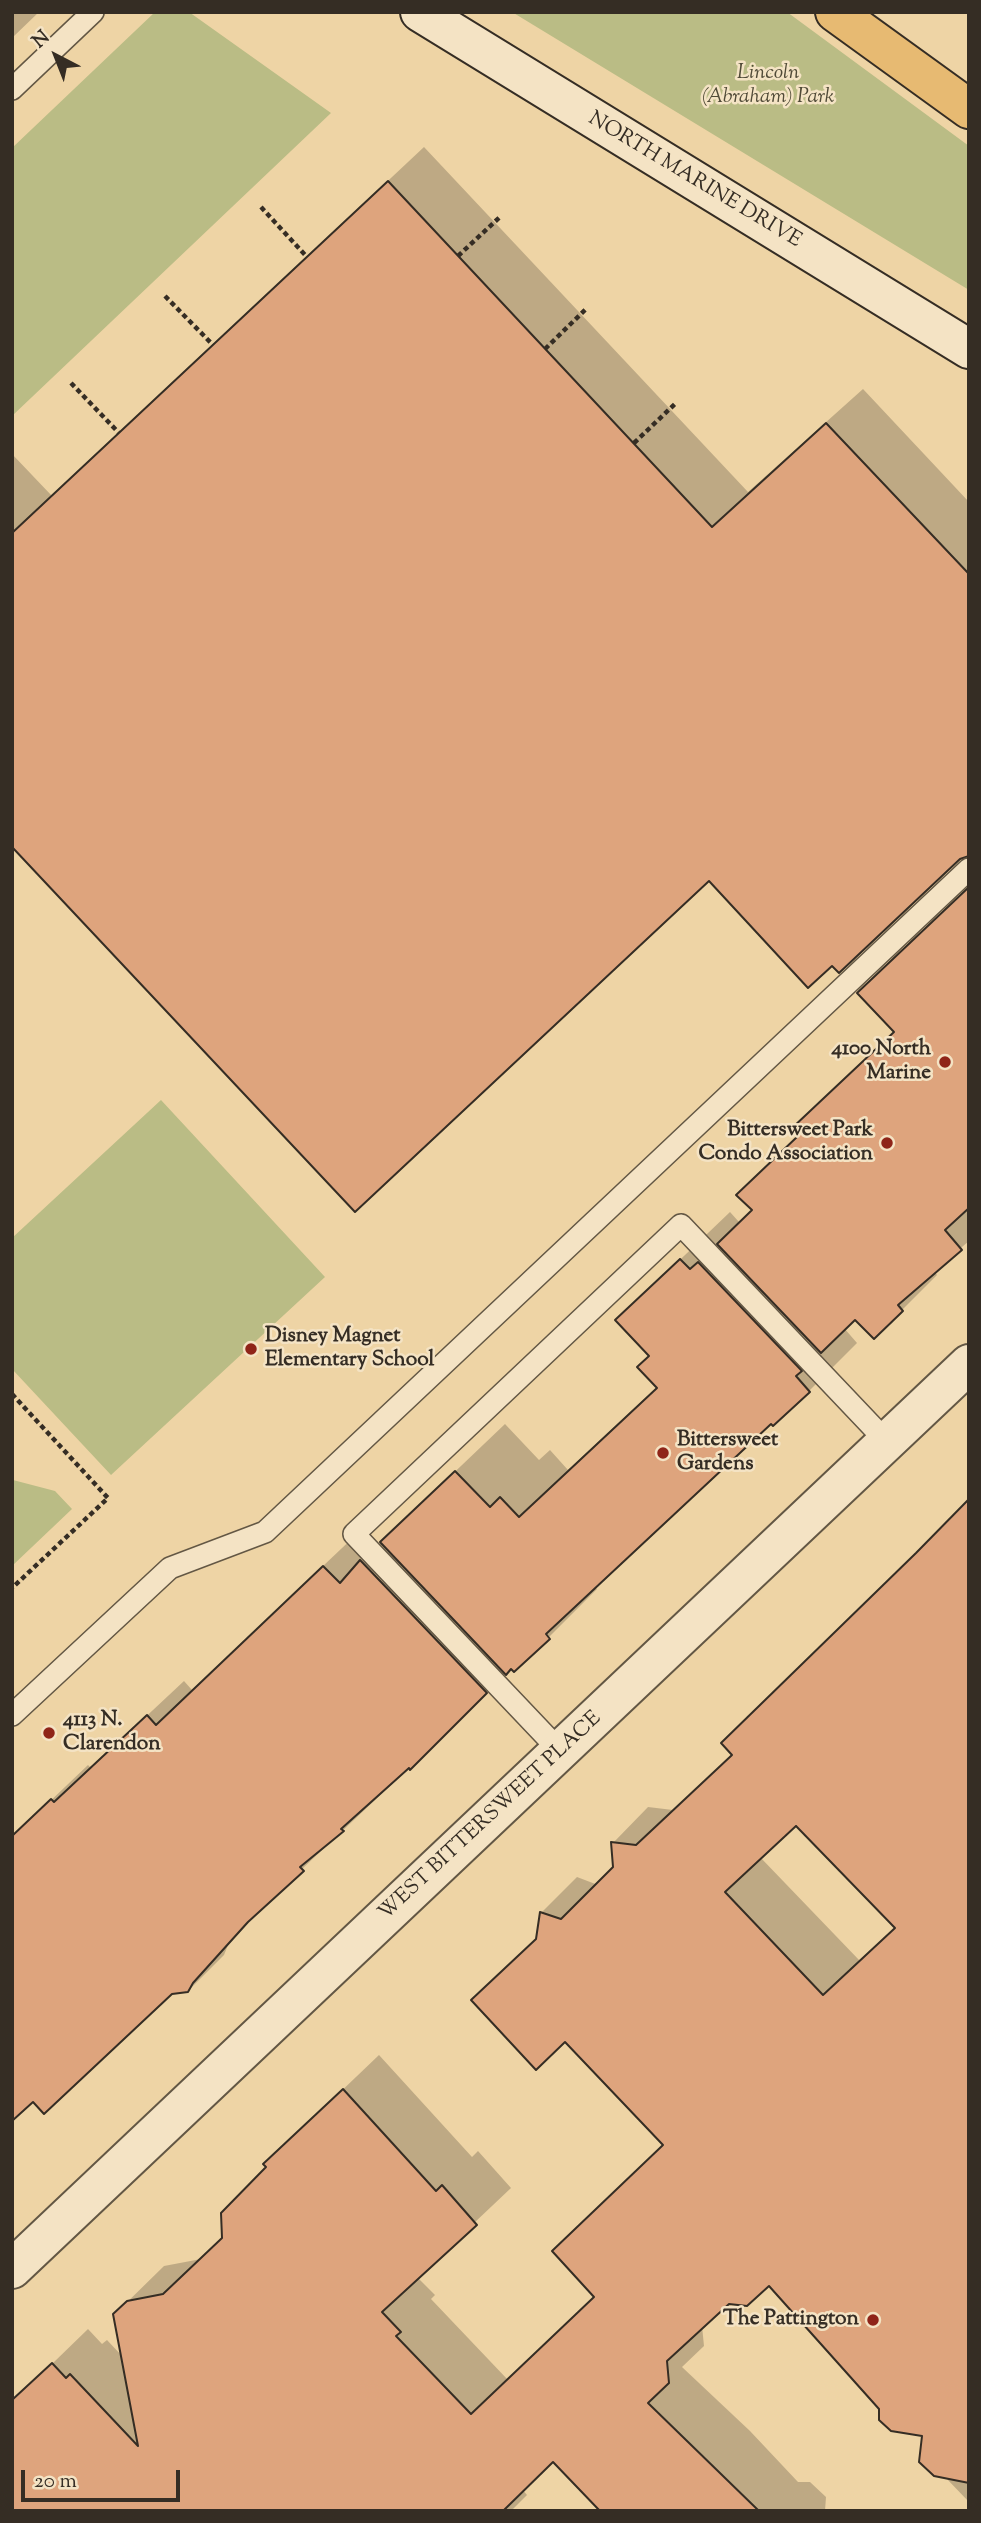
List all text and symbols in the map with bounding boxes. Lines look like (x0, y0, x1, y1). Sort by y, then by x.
north arrow (21, 21, 91, 91)
text: N (27, 25, 56, 55)
park label: Lincoln (Abraham) Park (702, 61, 834, 111)
street label: NORTH MARINE DRIVE (583, 107, 805, 255)
place label: 4100 North Marine (831, 1037, 931, 1087)
marker: 4100 North Marine (937, 1054, 953, 1070)
place label: Bittersweet Park Condo Association (698, 1118, 873, 1168)
marker: Bittersweet Park Condo Association (879, 1135, 895, 1151)
place label: Disney Magnet Elementary School (265, 1324, 434, 1374)
marker: Disney Magnet Elementary School (243, 1341, 259, 1357)
place label: Bittersweet Gardens (677, 1428, 778, 1478)
marker: Bittersweet Gardens (655, 1445, 671, 1461)
street label: WEST BITTERSWEET PLACE (374, 1707, 608, 1927)
place label: 4113 N. Clarendon (63, 1708, 161, 1758)
marker: 4113 N. Clarendon (41, 1725, 57, 1741)
place label: The Pattington (723, 2307, 859, 2333)
marker: The Pattington (865, 2312, 881, 2328)
scale bar (24, 2456, 184, 2500)
text: 20 m (34, 2467, 77, 2497)

